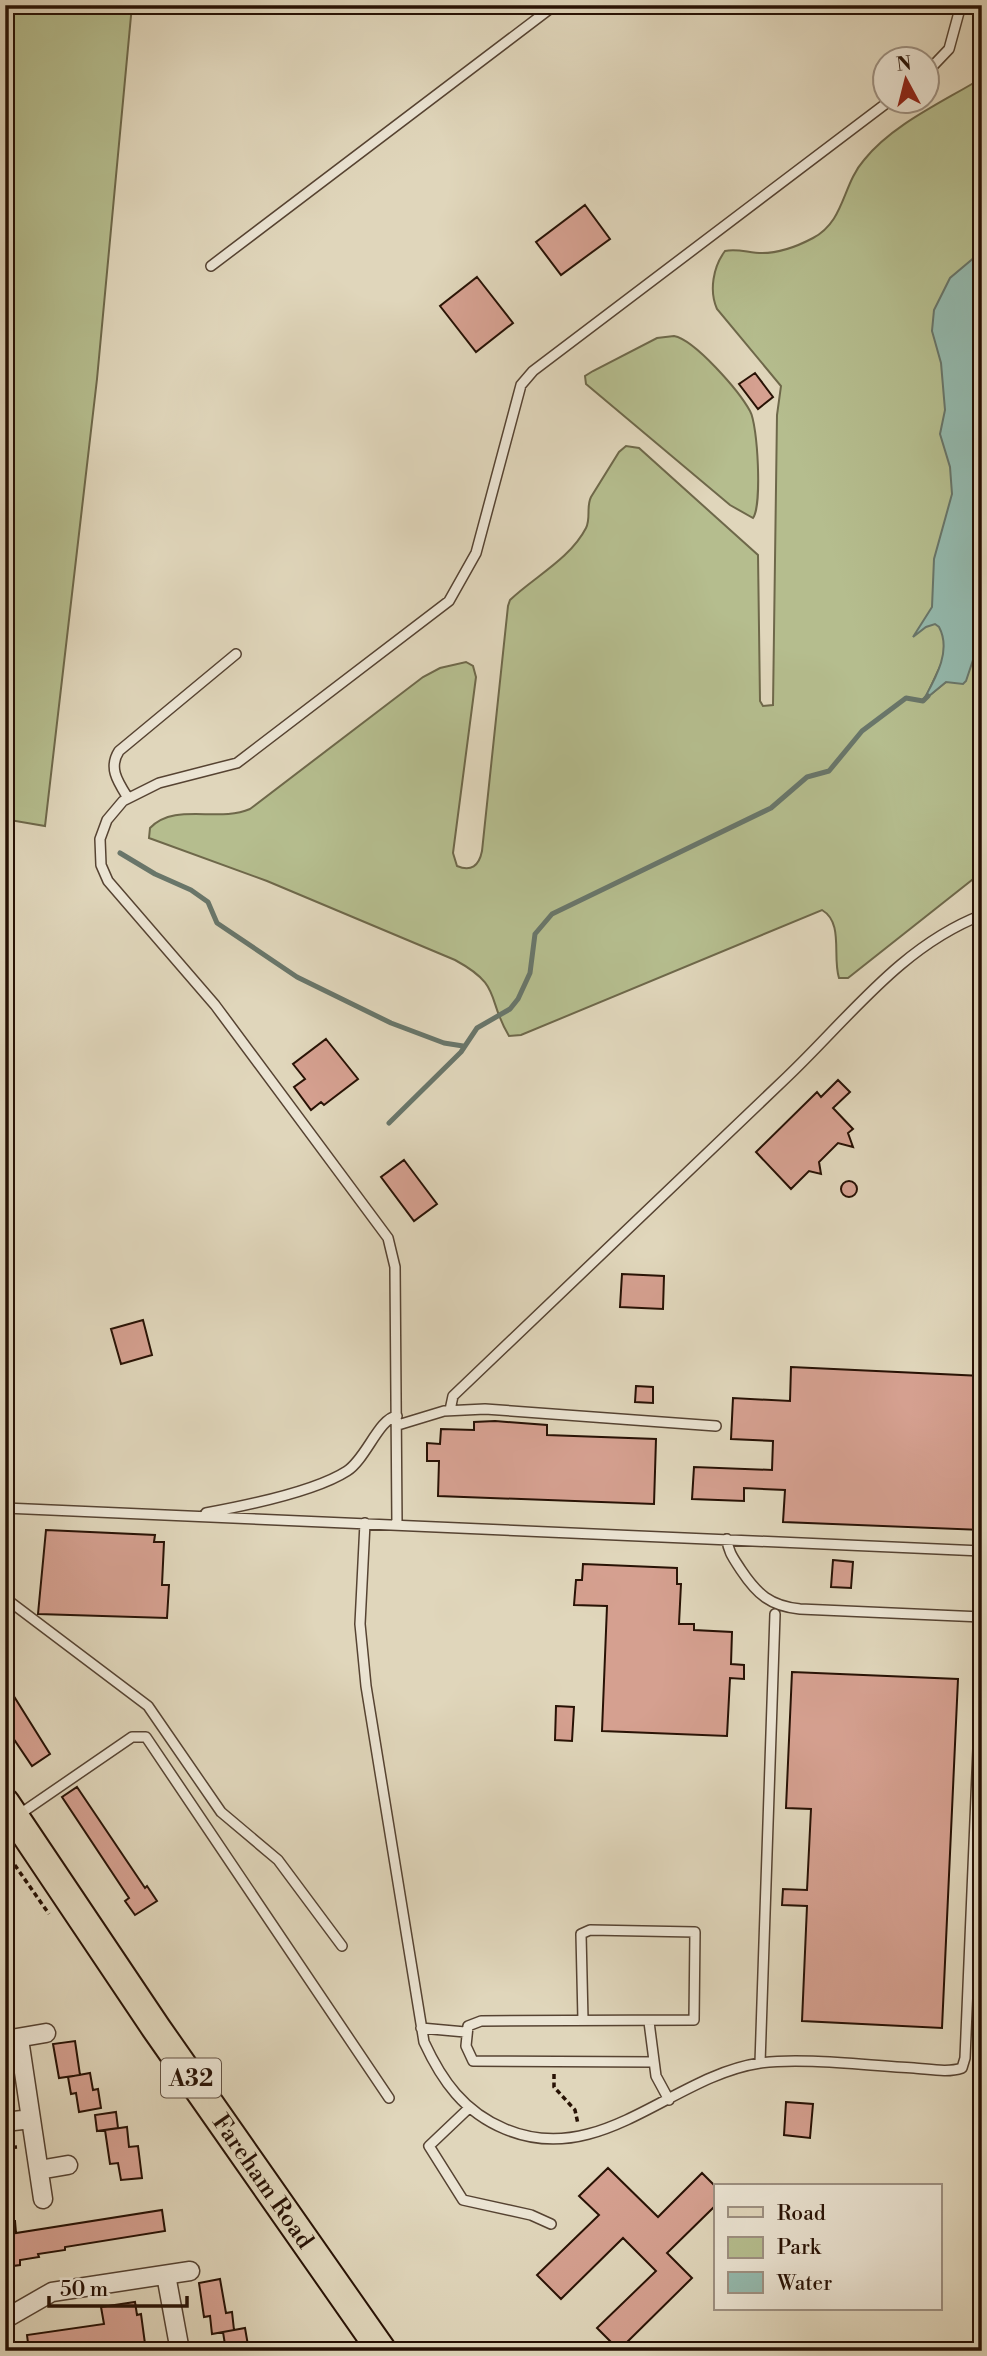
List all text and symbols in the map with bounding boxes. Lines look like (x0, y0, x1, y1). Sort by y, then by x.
north arrow (872, 46, 942, 116)
text: N (895, 51, 913, 77)
road number: A32 (161, 2058, 221, 2098)
street label: Fareham Road (205, 2109, 320, 2255)
legend (714, 2184, 942, 2310)
text: Road (777, 2201, 826, 2227)
text: Park (777, 2235, 822, 2261)
scale bar (49, 2265, 187, 2309)
text: Water (776, 2271, 832, 2297)
text: 50 m (60, 2277, 108, 2303)

